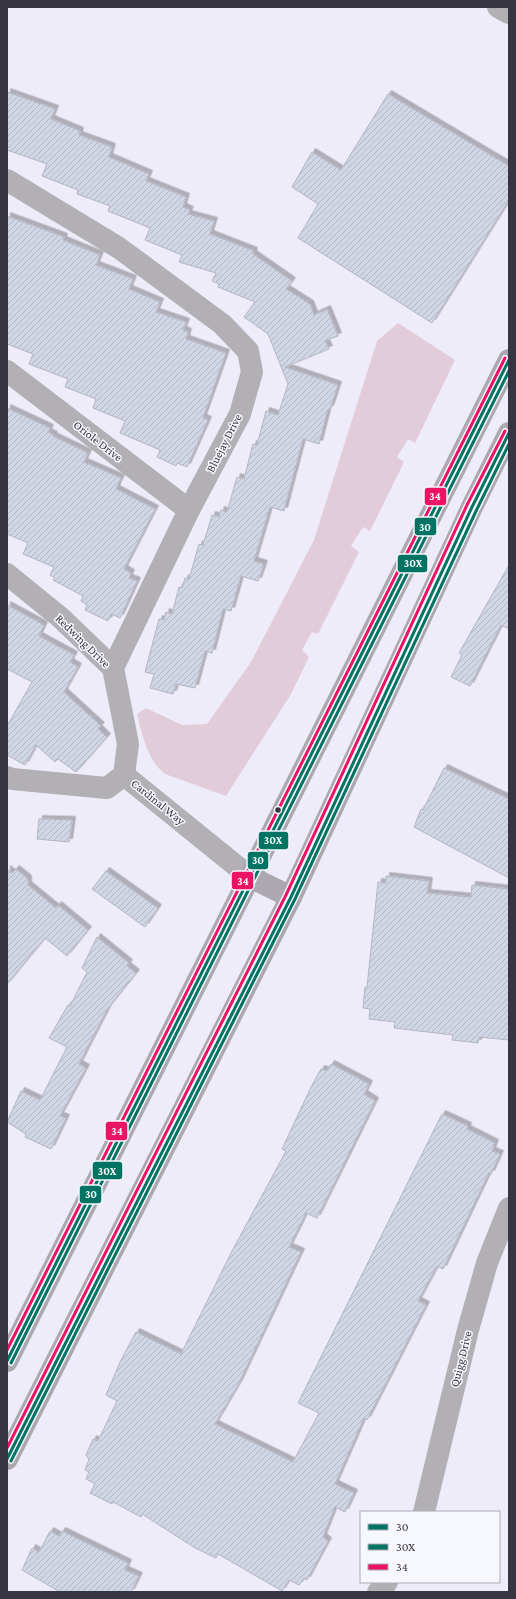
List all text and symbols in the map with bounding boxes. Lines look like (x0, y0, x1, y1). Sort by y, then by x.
street label: Bluejay Drive (203, 411, 245, 475)
street label: Oriole Drive (71, 418, 125, 464)
line badge: 34 (424, 487, 447, 506)
text: 34 (429, 490, 441, 502)
line badge: 30 (414, 517, 437, 536)
text: 30 (419, 521, 431, 533)
line badge: 30X (397, 554, 428, 573)
text: 30X (404, 557, 423, 569)
street label: Redwing Drive (53, 611, 113, 671)
street label: Cardinal Way (128, 776, 188, 828)
unlabelled marker (273, 805, 283, 815)
line badge: 30X (258, 831, 289, 850)
text: 30X (264, 834, 283, 846)
line badge: 30 (247, 851, 269, 870)
text: 30 (252, 854, 264, 866)
line badge: 34 (231, 871, 254, 890)
text: 34 (237, 875, 249, 887)
line badge: 34 (105, 1121, 128, 1141)
text: 34 (111, 1125, 123, 1137)
line badge: 30X (92, 1161, 123, 1180)
text: 30X (98, 1165, 117, 1177)
line badge: 30 (79, 1185, 102, 1204)
text: 30 (85, 1188, 97, 1200)
street label: Quigg Drive (447, 1329, 475, 1389)
legend (360, 1511, 500, 1583)
text: 30 (396, 1520, 409, 1534)
text: 30X (396, 1540, 415, 1554)
text: 34 (396, 1560, 408, 1574)

